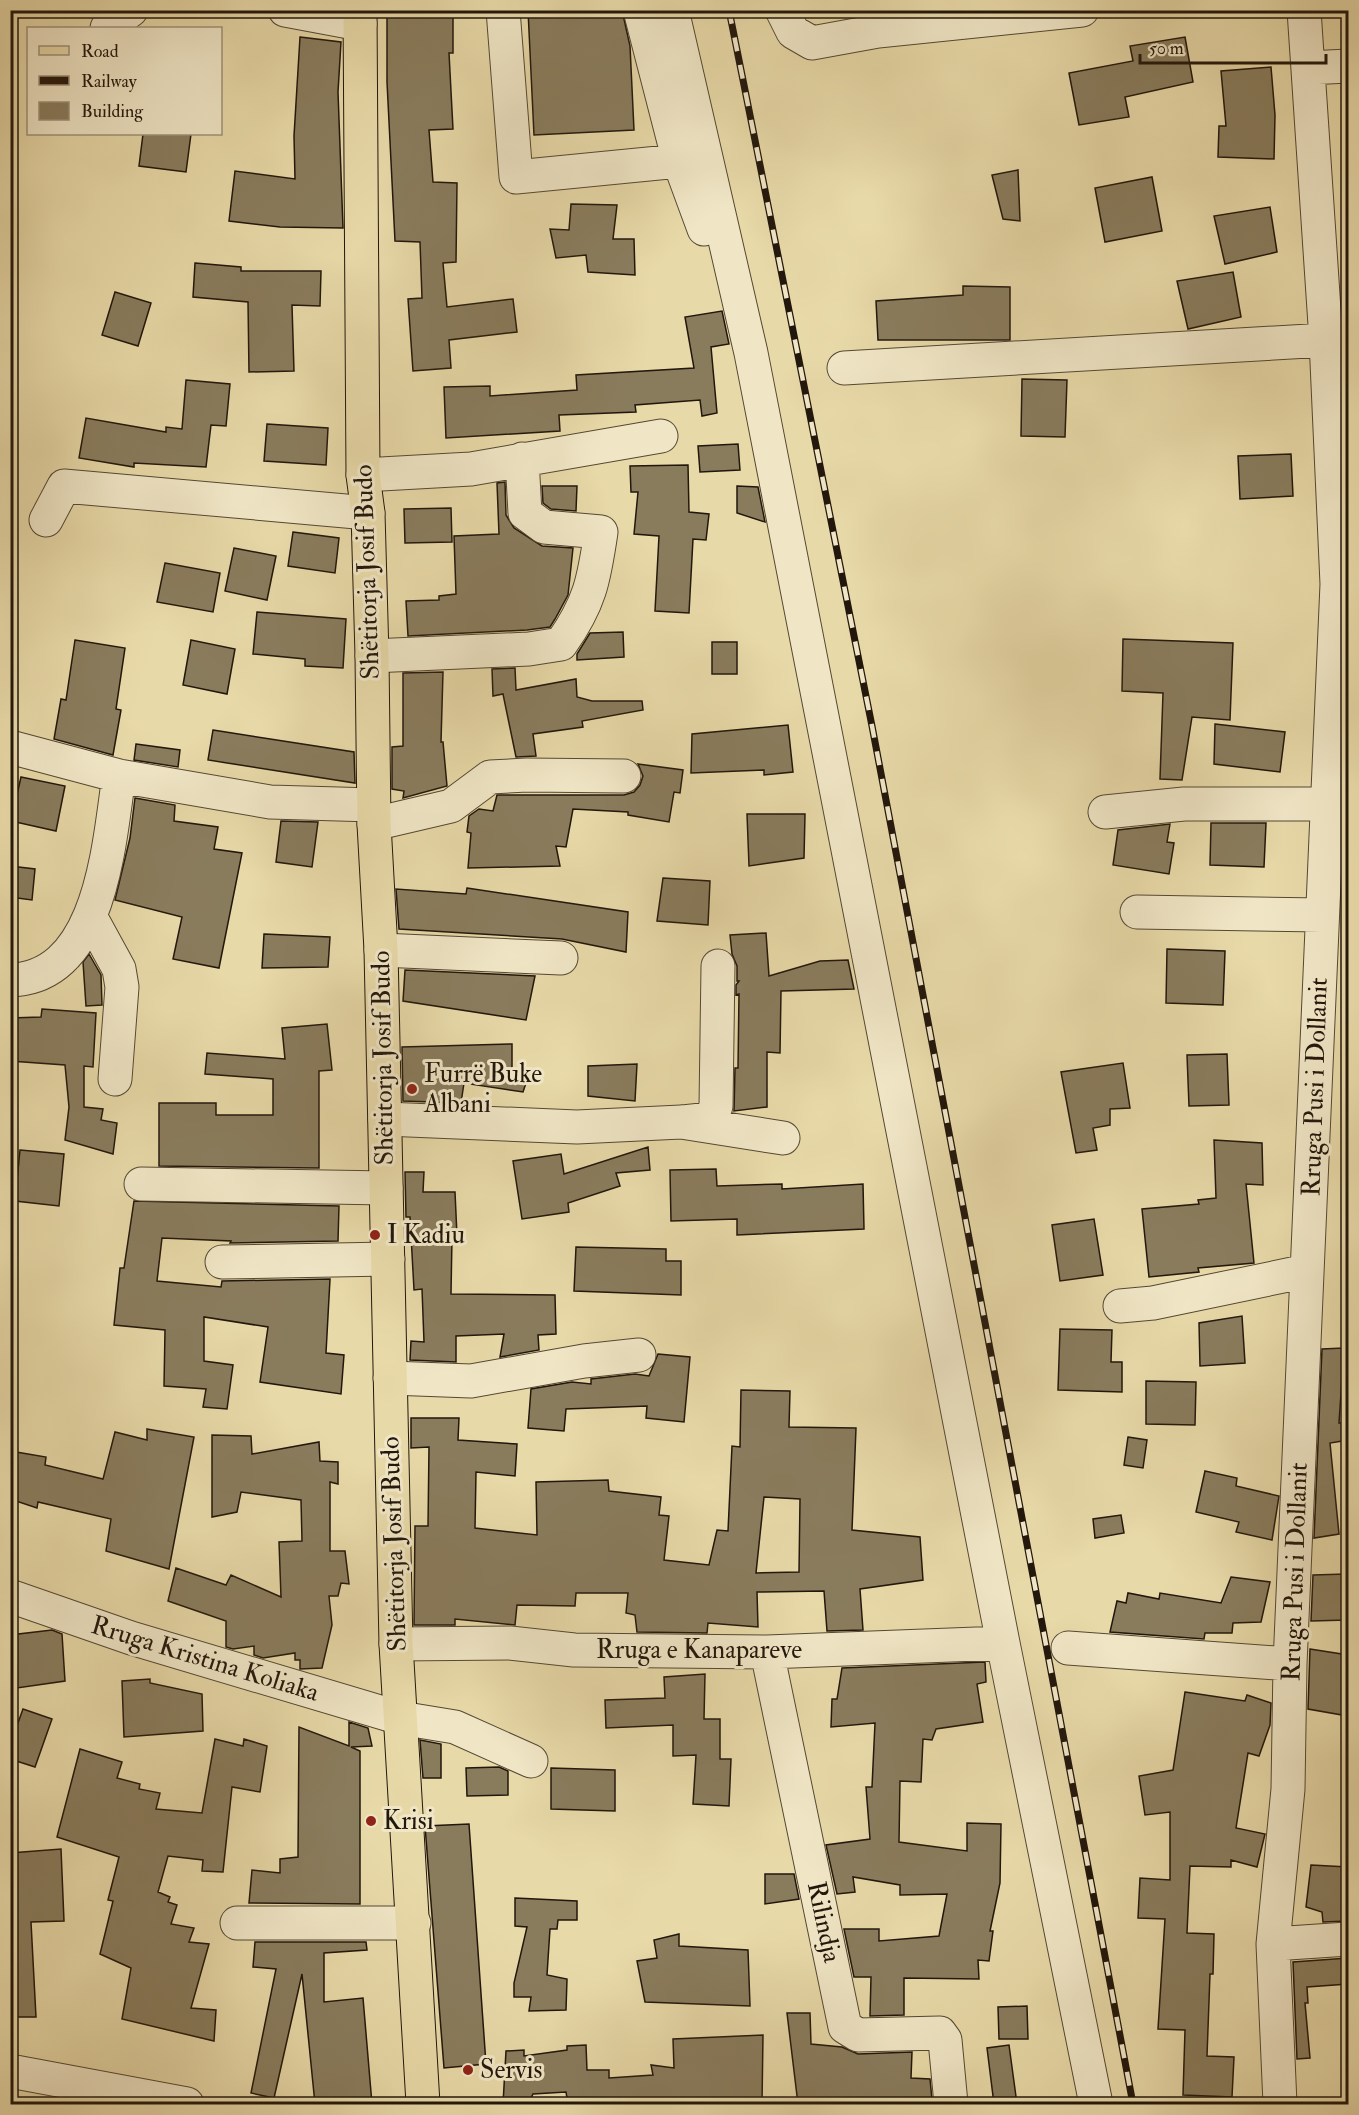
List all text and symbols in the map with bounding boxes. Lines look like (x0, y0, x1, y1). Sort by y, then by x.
legend (27, 27, 222, 135)
scale bar (1140, 27, 1326, 65)
text: 50 m (1149, 37, 1184, 60)
text: Road (81, 40, 119, 63)
text: Railway (81, 70, 138, 93)
text: Building (81, 100, 144, 123)
street label: Shëtitorja Josif Budo (347, 464, 387, 680)
street label: Shëtitorja Josif Budo (365, 950, 401, 1166)
street label: Rruga Pusi i Dollanit (1295, 977, 1335, 1197)
place label: Furrë Buke Albani (423, 1058, 542, 1120)
marker: Furrë Buke Albani (405, 1082, 419, 1096)
place label: I Kadiu (387, 1219, 465, 1251)
marker: I Kadiu (368, 1228, 382, 1242)
street label: Shëtitorja Josif Budo (374, 1436, 414, 1652)
street label: Rruga Pusi i Dollanit (1275, 1462, 1315, 1682)
street label: Rruga Kristina Koliaka (87, 1609, 323, 1709)
street label: Rruga e Kanapareve (596, 1634, 802, 1667)
place label: Krisi (383, 1805, 434, 1837)
marker: Krisi (364, 1814, 378, 1828)
street label: Rilindja (800, 1879, 848, 1966)
place label: Servis (480, 2054, 542, 2086)
marker: Servis (461, 2063, 475, 2077)

